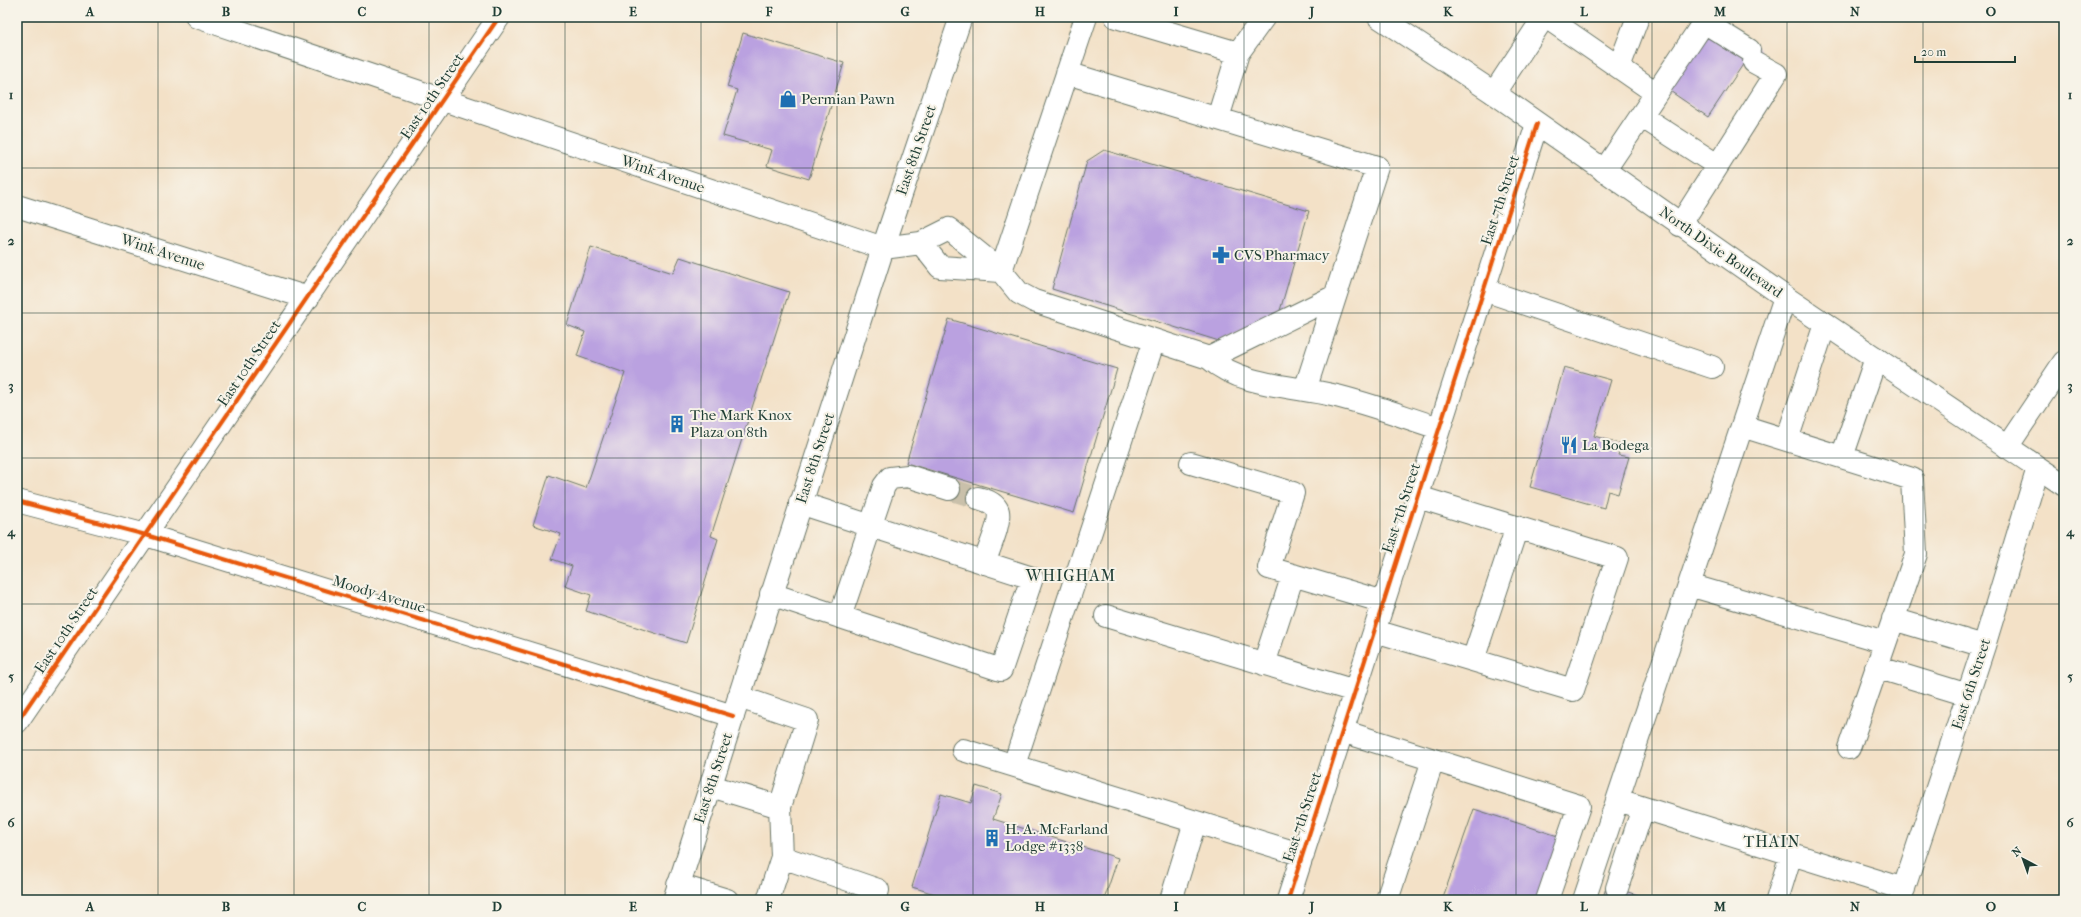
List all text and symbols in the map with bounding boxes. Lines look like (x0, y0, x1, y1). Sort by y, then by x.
text: A (85, 4, 95, 19)
text: B (222, 4, 231, 19)
text: C (358, 4, 367, 19)
text: D (492, 4, 502, 19)
text: E (629, 4, 637, 19)
text: F (765, 4, 773, 19)
text: G (900, 4, 910, 19)
text: H (1035, 4, 1046, 19)
text: I (1173, 4, 1179, 19)
text: J (1308, 4, 1315, 20)
text: K (1443, 4, 1454, 19)
text: L (1580, 4, 1589, 19)
text: M (1713, 4, 1726, 19)
text: N (1850, 4, 1860, 19)
text: O (1986, 4, 1996, 19)
scale bar (1915, 38, 2015, 64)
text: 20 m (1921, 45, 1946, 59)
street label: East 10th Street (396, 49, 468, 143)
text: 1 (9, 87, 14, 102)
text: 1 (2068, 87, 2073, 102)
shop icon: Permian Pawn (778, 89, 798, 109)
place label: Permian Pawn (801, 90, 895, 108)
street label: East 8th Street (892, 102, 940, 198)
street label: Wink Avenue (618, 151, 708, 197)
street label: East 7th Street (1477, 152, 1523, 247)
street label: North Dixie Boulevard (1656, 203, 1787, 302)
street label: Wink Avenue (118, 230, 208, 274)
text: 2 (8, 233, 15, 248)
text: 2 (2067, 233, 2074, 248)
pharmacy icon: CVS Pharmacy (1211, 245, 1231, 265)
place label: CVS Pharmacy (1234, 246, 1331, 264)
street label: East 10th Street (213, 316, 285, 410)
text: 3 (8, 378, 14, 394)
text: 3 (2067, 378, 2073, 394)
place label: The Mark Knox Plaza on 8th (690, 406, 792, 441)
street label: East 8th Street (792, 410, 838, 506)
building icon: The Mark Knox Plaza on 8th (667, 414, 687, 434)
restaurant icon: La Bodega (1559, 435, 1579, 455)
place label: La Bodega (1582, 436, 1650, 454)
street label: East 7th Street (1378, 460, 1424, 555)
text: 4 (6, 524, 16, 540)
text: 4 (2065, 524, 2075, 540)
district label: WHIGHAM (1025, 566, 1116, 585)
street label: Moody Avenue (330, 571, 428, 617)
street label: East 10th Street (30, 583, 102, 677)
street label: East 6th Street (1948, 635, 1994, 732)
text: 5 (8, 669, 14, 684)
text: 5 (2067, 669, 2073, 684)
street label: East 8th Street (690, 730, 736, 826)
street label: East 7th Street (1279, 769, 1325, 864)
text: 6 (7, 815, 15, 830)
text: 6 (2066, 815, 2074, 830)
place label: H. A. McFarland Lodge #1338 (1005, 820, 1109, 855)
building icon: H. A. McFarland Lodge #1338 (982, 828, 1002, 848)
district label: THAIN (1743, 832, 1801, 851)
north arrow (2003, 839, 2043, 879)
text: N (2009, 844, 2025, 859)
text: A (85, 899, 95, 914)
text: B (222, 899, 231, 914)
text: C (358, 899, 367, 914)
text: D (492, 899, 502, 914)
text: E (629, 899, 637, 914)
text: F (765, 899, 773, 914)
text: G (900, 899, 910, 914)
text: H (1035, 899, 1046, 914)
text: I (1173, 899, 1179, 914)
text: J (1308, 899, 1315, 915)
text: K (1443, 899, 1454, 914)
text: L (1580, 899, 1589, 914)
text: M (1713, 899, 1726, 914)
text: N (1850, 899, 1860, 914)
text: O (1986, 899, 1996, 914)

